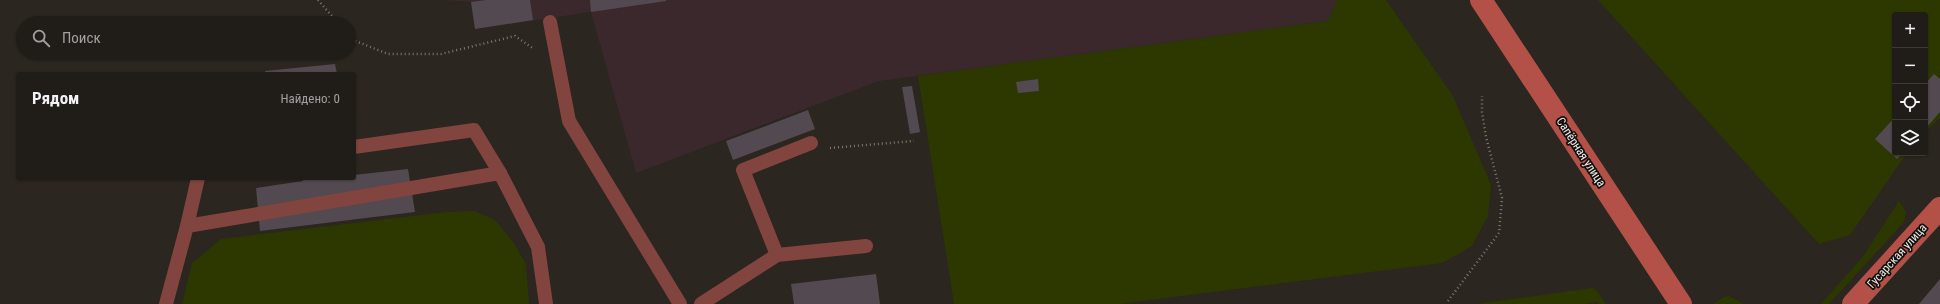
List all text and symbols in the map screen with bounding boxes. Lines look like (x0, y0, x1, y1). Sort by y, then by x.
map controls (1892, 12, 1928, 156)
button: + (1892, 12, 1928, 48)
search box (16, 16, 356, 60)
icon: search (30, 27, 52, 49)
text: Поиск (62, 29, 101, 47)
button: − (1892, 48, 1928, 84)
button: locate (1892, 84, 1928, 120)
text: Рядом (32, 88, 79, 108)
text: Найдено: 0 (280, 91, 340, 106)
street label: Сапёрная улица (1553, 115, 1609, 189)
button: layers (1892, 120, 1928, 156)
street label: Гусарская улица (1864, 221, 1930, 291)

